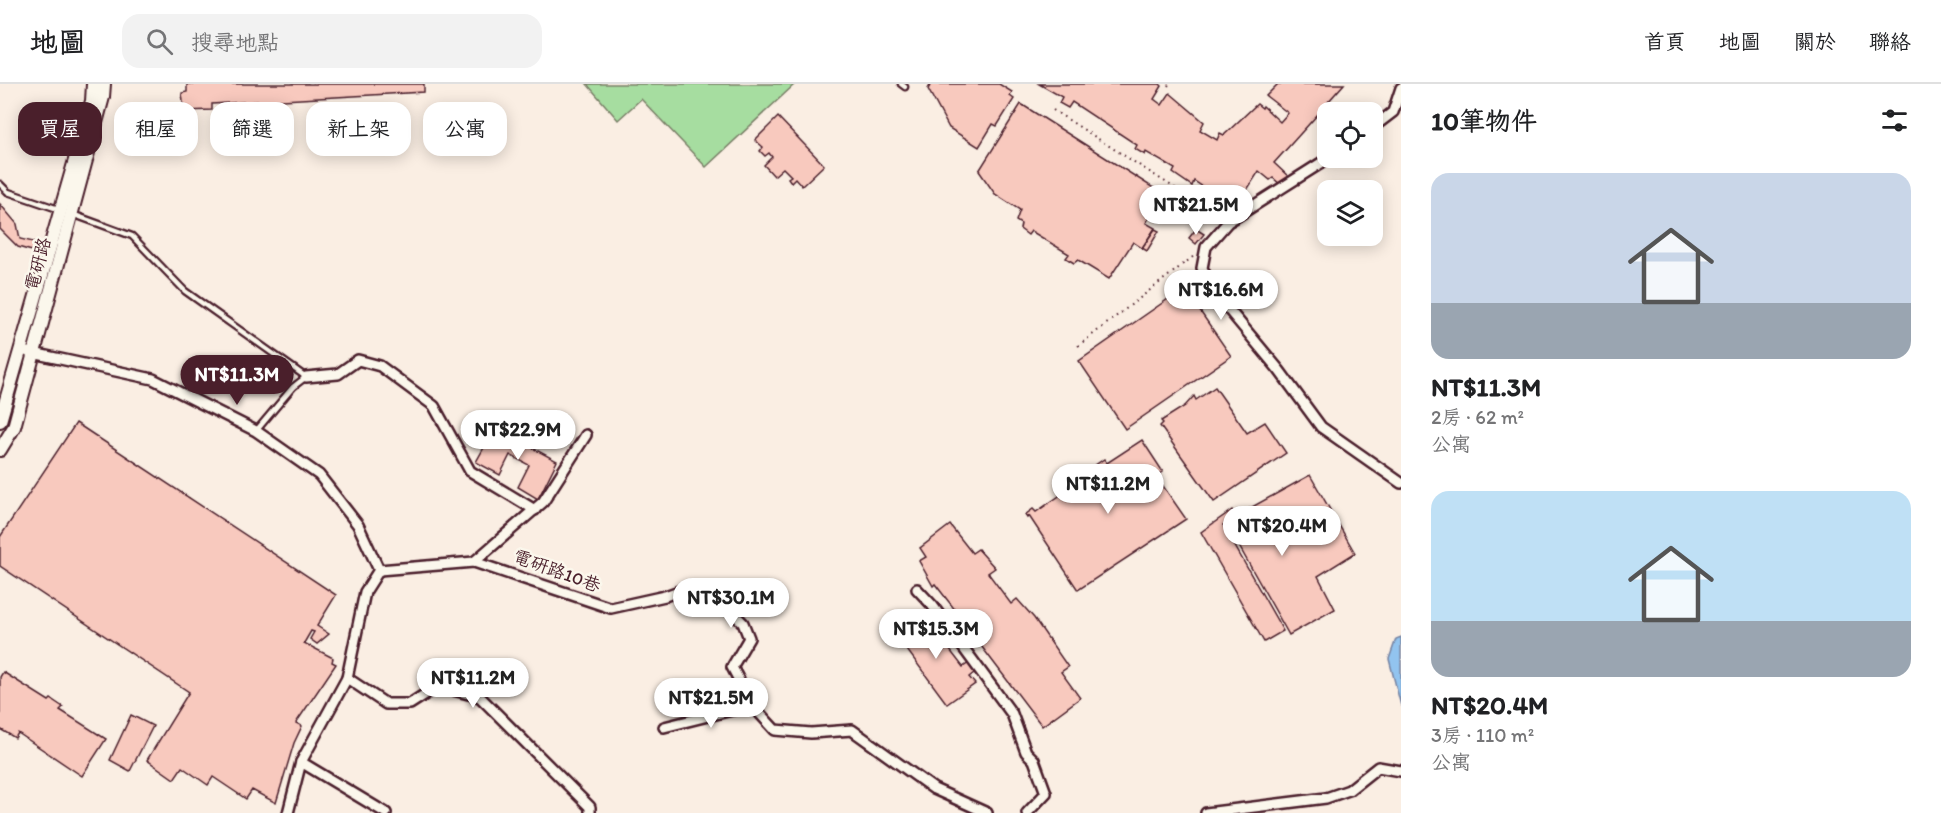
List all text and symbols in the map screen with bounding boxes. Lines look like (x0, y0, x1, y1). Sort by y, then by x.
search box (122, 14, 542, 68)
text: 地圖 (30, 25, 86, 59)
icon: search (143, 25, 176, 58)
text: 搜尋地點 (191, 29, 279, 56)
text: 首頁 (1644, 29, 1686, 54)
text: 地圖 (1719, 29, 1761, 54)
text: 關於 (1794, 29, 1836, 54)
text: 聯絡 (1869, 29, 1911, 54)
chip: 買屋 (18, 102, 102, 156)
chip: 租屋 (114, 102, 198, 156)
chip: 篩選 (210, 102, 294, 156)
chip: 新上架 (306, 102, 411, 156)
chip: 公寓 (423, 102, 507, 156)
map controls (1317, 102, 1383, 246)
button: locate (1317, 102, 1383, 168)
icon: filters (1878, 104, 1911, 137)
text: 10筆物件 (1431, 105, 1537, 137)
button: layers (1317, 180, 1383, 246)
pin: NT$21.5M (1134, 185, 1258, 236)
text: NT$21.5M (1153, 192, 1239, 216)
icon: home (1617, 212, 1725, 320)
street label: 電研路 (20, 235, 56, 293)
pin: NT$16.6M (1159, 270, 1283, 321)
text: NT$16.6M (1178, 277, 1264, 301)
pin: NT$11.3M (175, 355, 299, 406)
text: NT$11.3M (195, 362, 279, 386)
text: NT$11.3M (1431, 371, 1541, 403)
text: 2房 · 62 m² (1431, 405, 1524, 429)
pin: NT$22.9M (456, 410, 580, 461)
text: NT$22.9M (475, 417, 561, 441)
text: 公寓 (1431, 432, 1471, 456)
pin: NT$11.2M (1046, 464, 1170, 515)
text: NT$11.2M (1066, 471, 1150, 495)
pin: NT$20.4M (1220, 506, 1344, 557)
text: NT$20.4M (1237, 513, 1327, 537)
icon: home (1617, 530, 1725, 638)
street label: 電研路10巷 (510, 545, 604, 597)
pin: NT$30.1M (669, 578, 793, 629)
text: NT$30.1M (687, 585, 775, 609)
pin: NT$15.3M (874, 609, 998, 660)
text: NT$15.3M (893, 616, 979, 640)
pin: NT$11.2M (411, 658, 535, 709)
text: NT$11.2M (431, 665, 515, 689)
pin: NT$21.5M (649, 678, 773, 729)
text: NT$21.5M (668, 685, 754, 709)
text: NT$20.4M (1431, 689, 1548, 721)
text: 3房 · 110 m² (1431, 723, 1534, 747)
text: 公寓 (1431, 750, 1471, 774)

